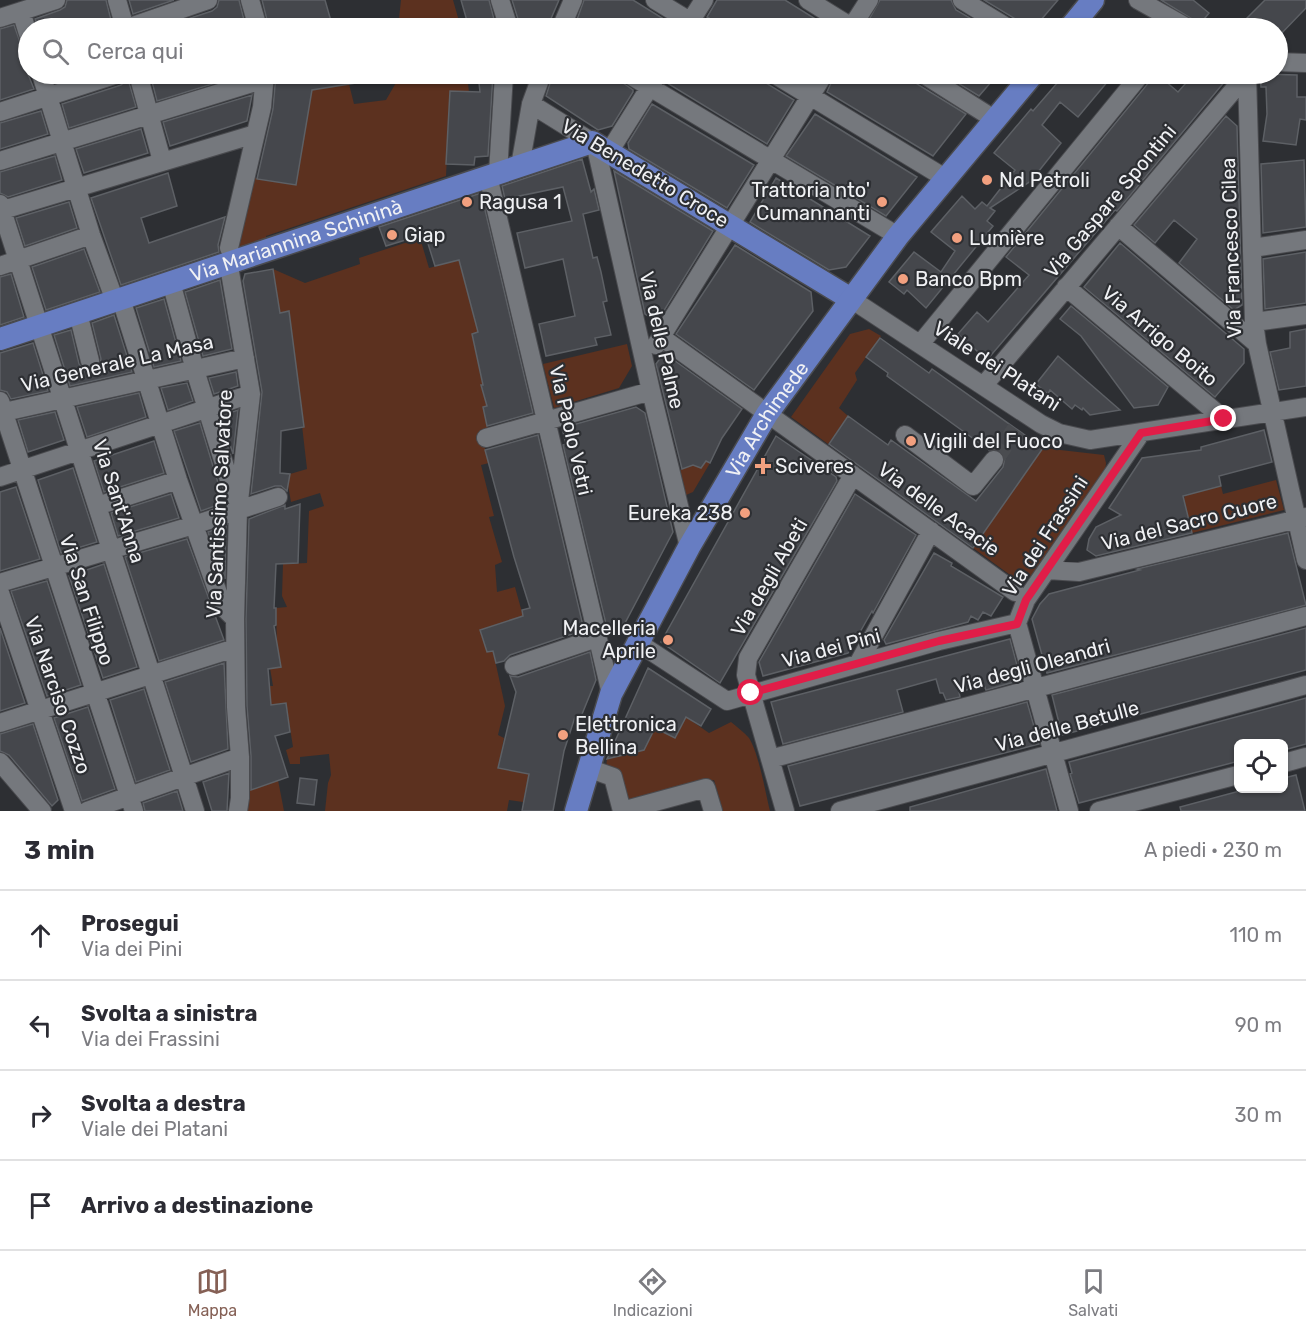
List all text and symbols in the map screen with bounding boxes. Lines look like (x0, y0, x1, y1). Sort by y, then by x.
search box (18, 18, 1288, 84)
icon: search (39, 35, 72, 68)
text: Cerca qui (87, 38, 183, 65)
street label: Via Benedetto Croce (557, 113, 733, 233)
street label: Via Gaspare Spontini (1039, 120, 1181, 282)
street label: Via Francesco Cilea (1216, 157, 1246, 339)
place label: Nd Petroli (999, 168, 1090, 192)
marker: Nd Petroli (980, 173, 994, 187)
place label: Trattoria nto' Cumannanti (751, 178, 870, 225)
place label: Ragusa 1 (479, 190, 562, 214)
street label: Via Mariannina Schininà (187, 194, 405, 287)
marker: Ragusa 1 (460, 195, 474, 209)
marker: Trattoria nto' Cumannanti (875, 195, 889, 209)
place label: Giap (404, 223, 445, 247)
place label: Lumière (969, 226, 1044, 250)
marker: Giap (385, 228, 399, 242)
marker: Lumière (950, 231, 964, 245)
place label: Banco Bpm (915, 267, 1022, 291)
street label: Via delle Palme (635, 269, 689, 411)
marker: Banco Bpm (896, 272, 910, 286)
street label: Via Arrigo Boito (1097, 281, 1223, 391)
street label: Viale dei Platani (929, 316, 1065, 416)
street label: Via Generale La Masa (18, 329, 216, 397)
street label: Via Archimede (720, 357, 814, 482)
street label: Via Paolo Vetri (544, 362, 598, 498)
street label: Via Santissimo Salvatore (201, 389, 237, 619)
route end (1210, 405, 1236, 431)
place label: Vigili del Fuoco (923, 429, 1063, 453)
marker: Vigili del Fuoco (904, 434, 918, 448)
street label: Via Sant'Anna (88, 436, 150, 566)
place label: Sciveres (775, 454, 854, 478)
street label: Via delle Acacie (873, 457, 1005, 561)
marker: Sciveres (756, 459, 770, 473)
street label: Via dei Frassini (997, 471, 1093, 601)
street label: Via del Sacro Cuore (1099, 489, 1279, 555)
place label: Eureka 238 (628, 501, 733, 525)
marker: Eureka 238 (738, 506, 752, 520)
street label: Via degli Abeti (726, 514, 812, 640)
street label: Via San Filippo (55, 532, 119, 668)
street label: Via Narciso Cozzo (20, 613, 96, 777)
place label: Macelleria Aprile (562, 616, 656, 663)
street label: Via dei Pini (779, 623, 883, 673)
marker: Macelleria Aprile (661, 633, 675, 647)
street label: Via degli Oleandri (951, 634, 1113, 698)
route start (737, 679, 763, 705)
street label: Via delle Betulle (992, 695, 1142, 757)
place label: Elettronica Bellina (575, 712, 677, 759)
marker: Elettronica Bellina (556, 728, 570, 742)
map controls (1234, 739, 1288, 793)
button: locate (1234, 739, 1288, 793)
text: 3 min (24, 835, 95, 866)
text: A piedi · 230 m (1144, 838, 1282, 862)
text: Prosegui (81, 910, 179, 937)
icon: ahead (24, 919, 57, 952)
text: 110 m (1230, 923, 1282, 947)
text: Via dei Pini (81, 937, 182, 961)
text: Svolta a sinistra (81, 1000, 258, 1027)
icon: left (24, 1009, 57, 1042)
text: 90 m (1235, 1013, 1282, 1037)
text: Via dei Frassini (81, 1027, 220, 1051)
text: Svolta a destra (81, 1090, 246, 1117)
icon: right (24, 1099, 57, 1132)
text: 30 m (1235, 1103, 1282, 1127)
text: Viale dei Platani (81, 1117, 228, 1141)
icon: arrive (24, 1189, 57, 1222)
text: Arrivo a destinazione (81, 1192, 313, 1219)
tab: Mappa (188, 1265, 237, 1320)
tab: Indicazioni (613, 1265, 693, 1320)
tab: Salvati (1068, 1265, 1118, 1320)

